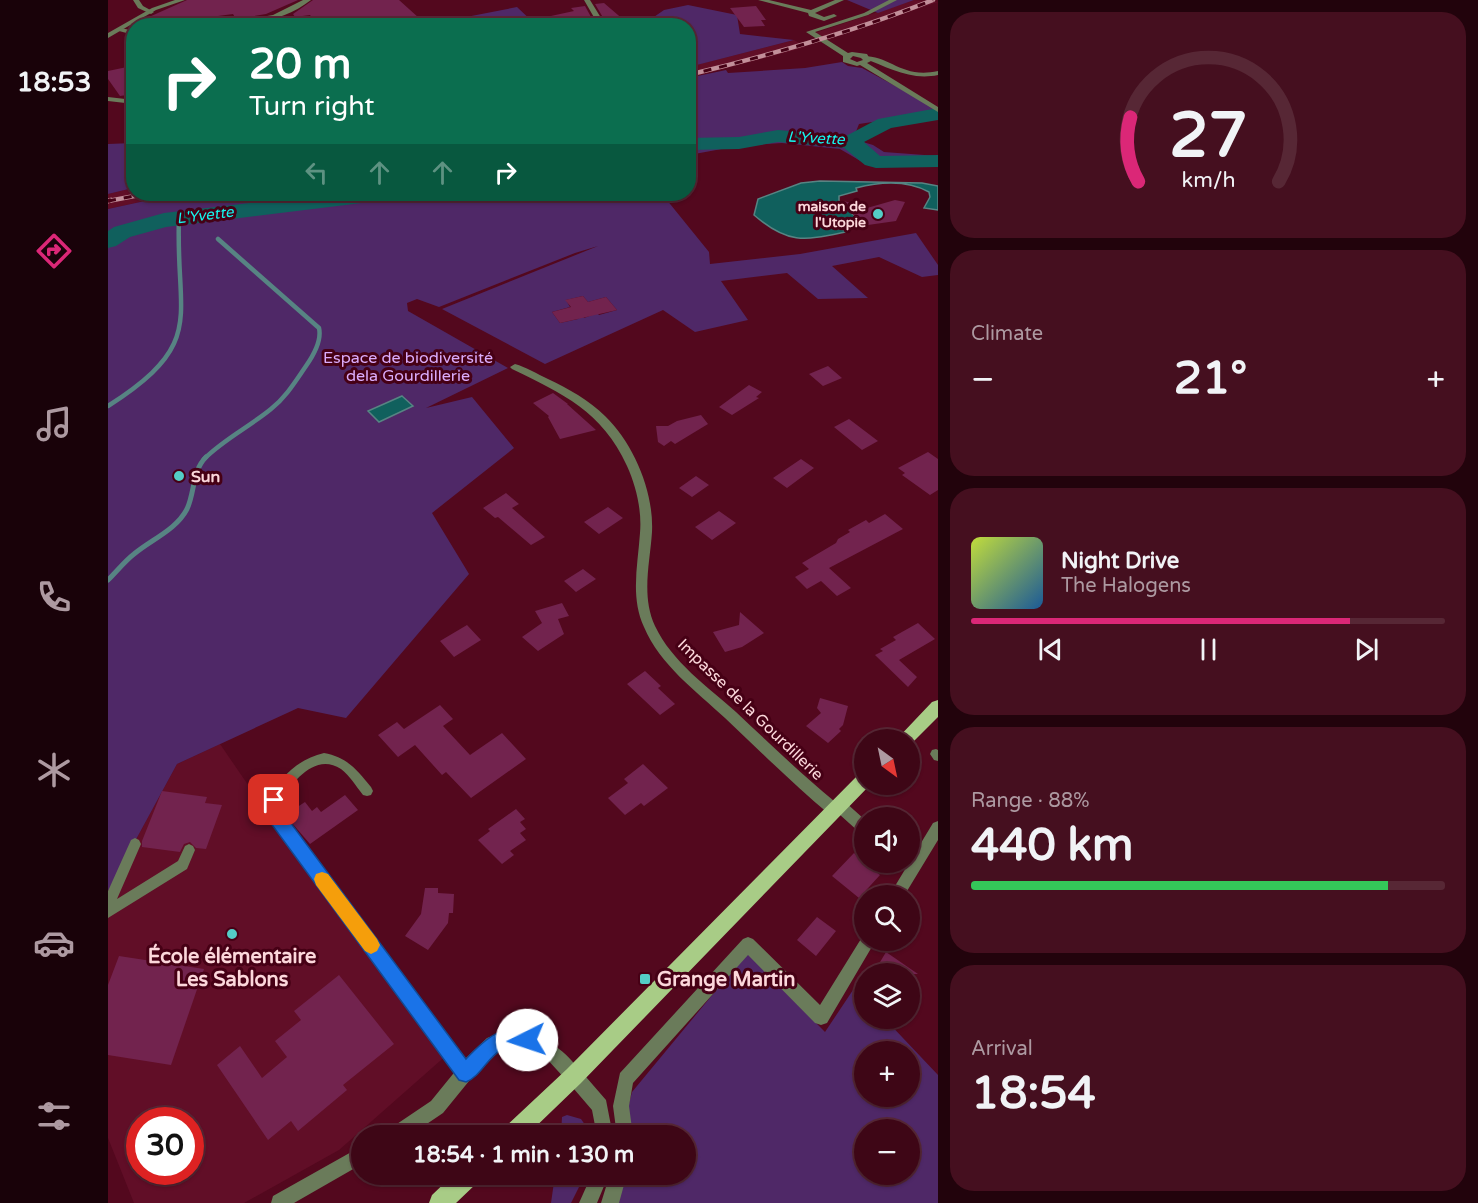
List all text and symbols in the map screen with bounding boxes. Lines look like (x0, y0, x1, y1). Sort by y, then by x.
text: 20 m (249, 39, 351, 90)
icon: right (150, 42, 228, 120)
text: 18:53 (17, 66, 91, 99)
text: Turn right (249, 90, 375, 123)
text: 27 (1169, 99, 1247, 174)
water label: L'Yvette (787, 128, 847, 149)
icon: left (300, 156, 333, 189)
icon: ahead (363, 156, 396, 189)
icon: ahead (426, 156, 459, 189)
icon: right (489, 156, 522, 189)
text: km/h (1181, 167, 1235, 193)
place label: maison de l'Utopie (798, 198, 866, 231)
water label: L'Yvette (176, 202, 236, 227)
marker: maison de l'Utopie (871, 207, 885, 221)
icon: directions (33, 230, 75, 272)
text: Climate (971, 322, 1043, 346)
park label: Espace de biodiversité dela Gourdillerie (323, 348, 493, 386)
text: 21° (1174, 352, 1247, 406)
text: − (971, 360, 995, 399)
text: + (1426, 360, 1445, 399)
icon: music (33, 403, 75, 445)
place label: Sun (191, 467, 220, 487)
marker: Sun (172, 469, 186, 483)
text: Night Drive (1061, 548, 1179, 574)
text: The Halogens (1061, 574, 1191, 598)
icon: phone (33, 576, 75, 618)
icon: previous (1034, 633, 1067, 666)
icon: pause (1192, 633, 1225, 666)
icon: next (1350, 633, 1383, 666)
street label: Impasse de la Gourdillerie (673, 635, 827, 785)
north arrow (854, 729, 920, 795)
map controls (854, 729, 920, 1185)
icon: climate (33, 749, 75, 791)
pin (248, 774, 299, 825)
icon: arrive (257, 783, 290, 816)
text: Range · 88% (971, 789, 1090, 813)
button: sound (854, 807, 920, 873)
text: 440 km (971, 819, 1133, 873)
button: search (854, 885, 920, 951)
icon: car (33, 922, 75, 964)
marker: École élémentaire Les Sablons (225, 927, 239, 941)
place label: École élémentaire Les Sablons (148, 943, 316, 992)
button: layers (854, 963, 920, 1029)
place label: Grange Martin (657, 968, 795, 992)
marker: Grange Martin (638, 972, 652, 986)
position arrow (495, 1008, 559, 1072)
text: Arrival (971, 1037, 1033, 1061)
button: + (854, 1041, 920, 1107)
text: 18:54 (971, 1067, 1096, 1121)
icon: filters (33, 1095, 75, 1137)
speed limit sign: 30 (126, 1107, 204, 1185)
button: − (854, 1119, 920, 1185)
text: 18:54 · 1 min · 130 m (413, 1142, 634, 1168)

